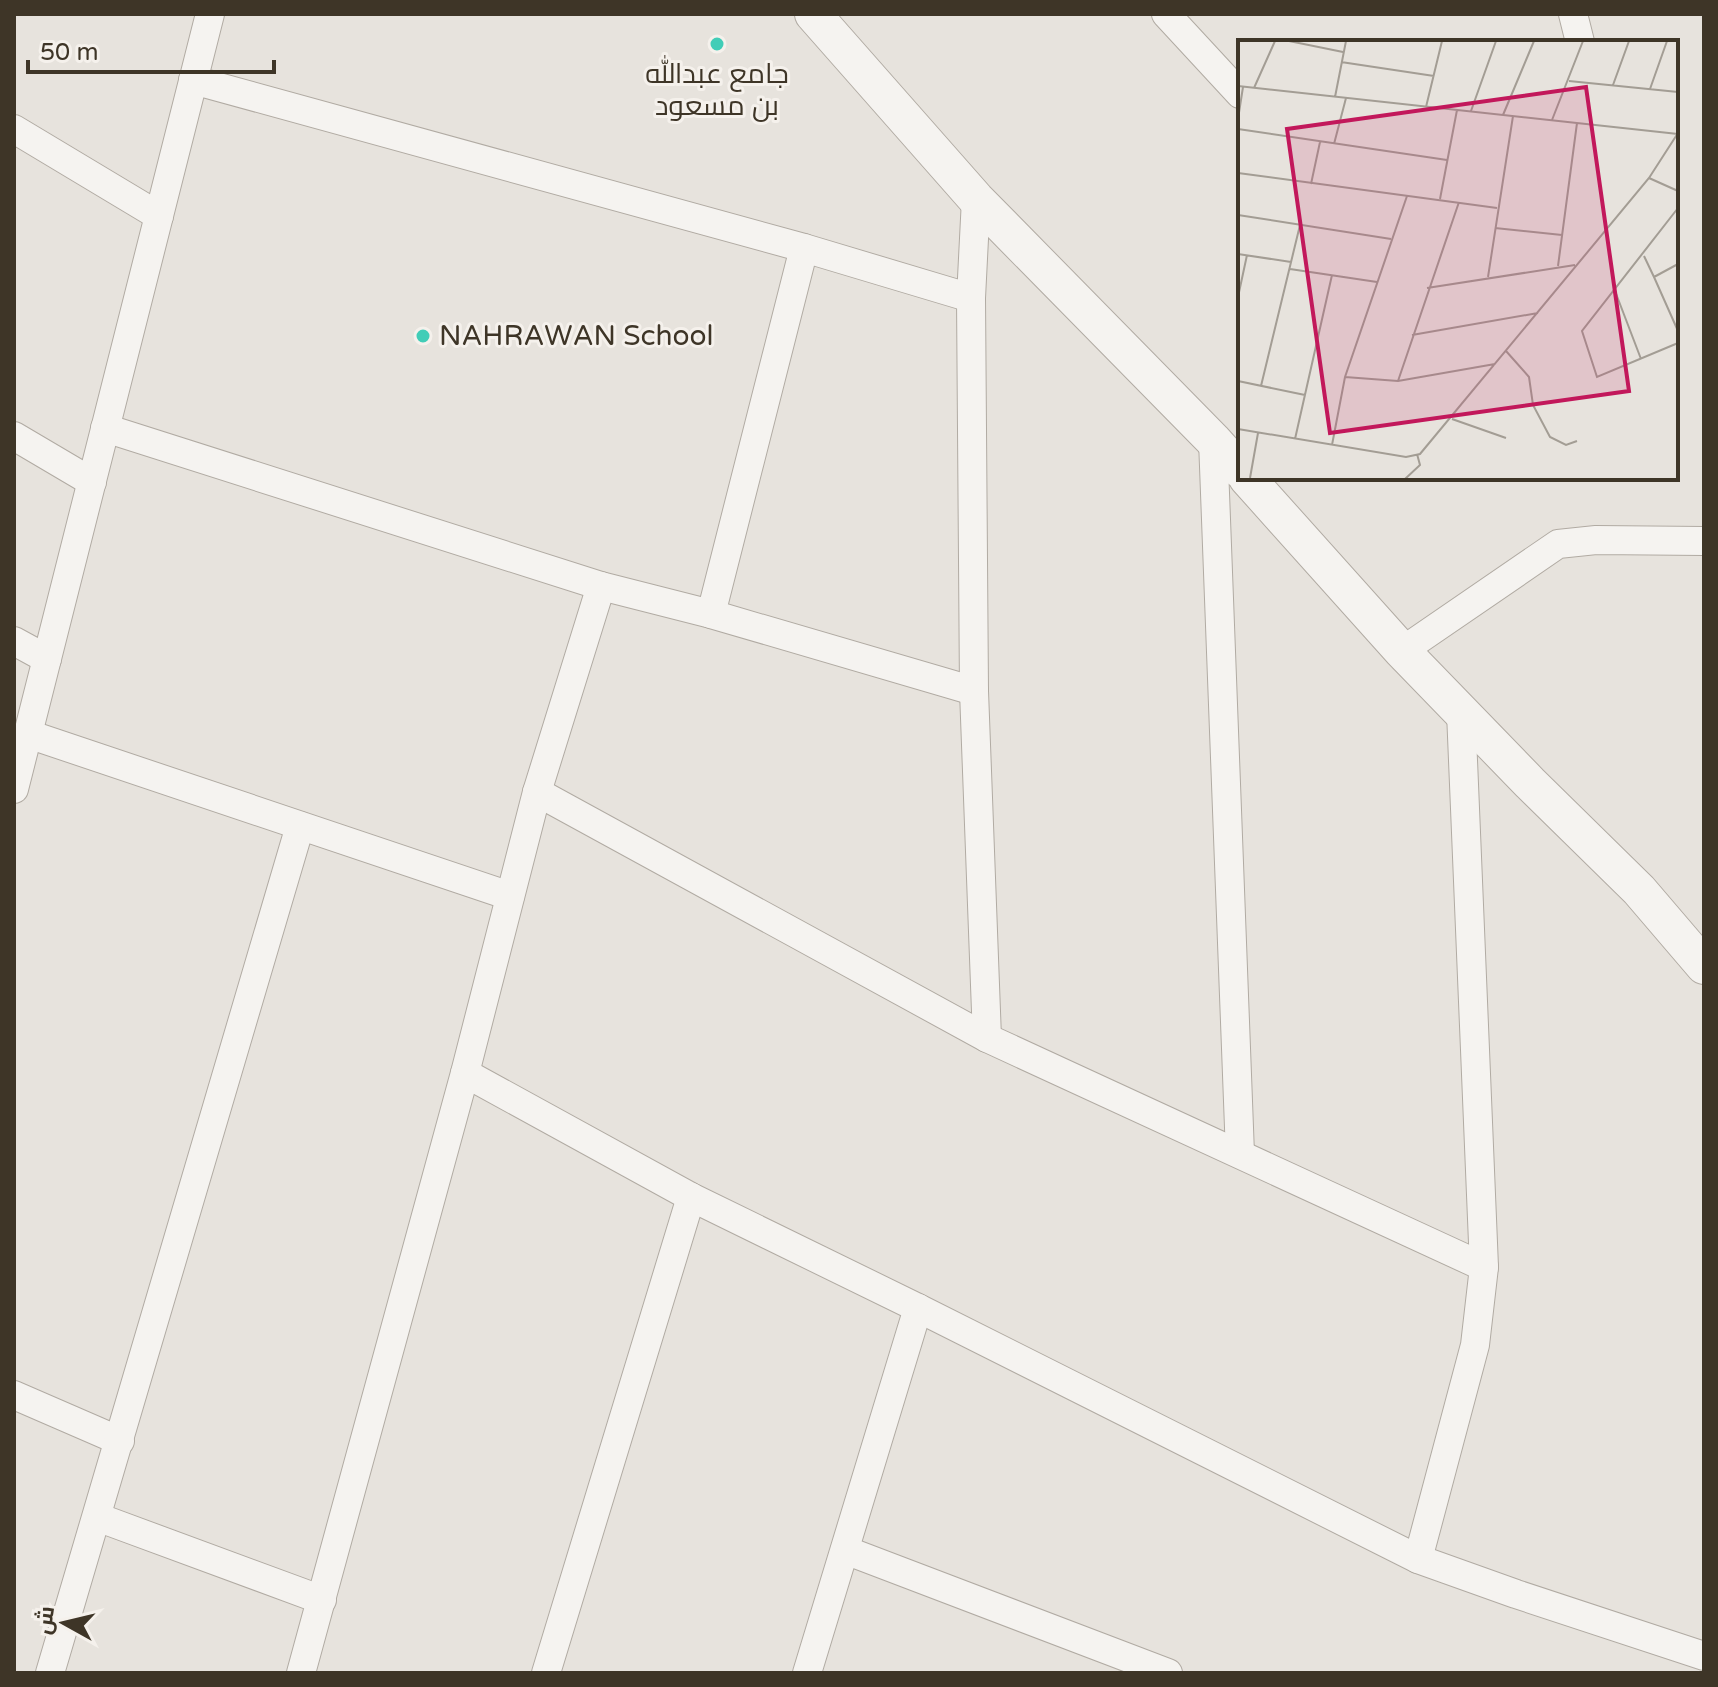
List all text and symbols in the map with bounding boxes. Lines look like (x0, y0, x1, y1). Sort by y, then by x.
scale bar (28, 24, 274, 74)
marker: جامع عبدالله بن مسعود (708, 35, 726, 53)
text: 50 m (40, 38, 98, 67)
inset map (1238, 40, 1678, 480)
place label: جامع عبدالله بن مسعود (645, 55, 789, 123)
place label: NAHRAWAN School (439, 319, 714, 353)
marker: NAHRAWAN School (414, 327, 432, 345)
north arrow (24, 1583, 104, 1663)
text: ش (30, 1605, 60, 1636)

